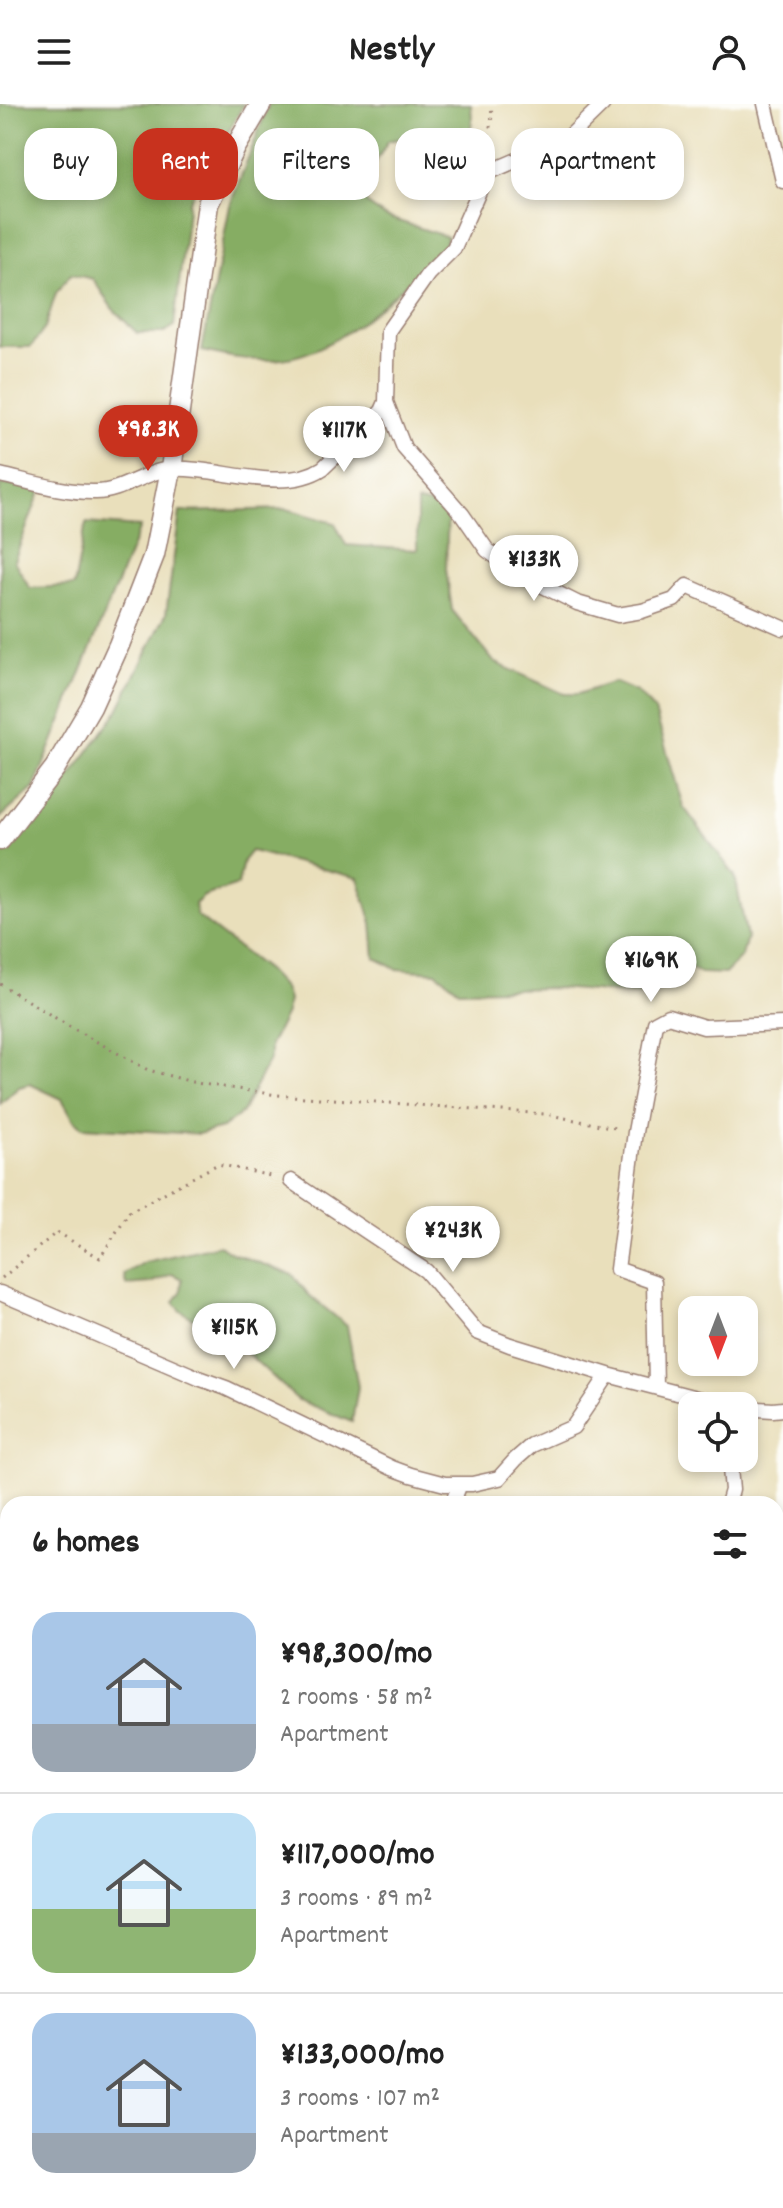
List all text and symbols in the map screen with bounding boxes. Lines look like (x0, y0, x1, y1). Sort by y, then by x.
text: Nestly (349, 26, 434, 78)
icon: menu (32, 30, 76, 74)
icon: person (707, 30, 751, 74)
chip: Buy (24, 128, 117, 200)
chip: Rent (133, 128, 238, 200)
chip: Filters (254, 128, 379, 200)
chip: New (395, 128, 495, 200)
chip: Apartment (511, 128, 684, 200)
pin: ¥98.3K (83, 405, 213, 473)
pin: ¥117K (288, 406, 400, 474)
text: ¥98.3K (117, 412, 179, 449)
text: ¥117K (321, 413, 367, 450)
pin: ¥133K (478, 535, 590, 603)
text: ¥133K (507, 542, 561, 579)
pin: ¥169K (595, 936, 707, 1004)
text: ¥169K (624, 943, 678, 980)
pin: ¥243K (397, 1206, 509, 1274)
text: ¥243K (424, 1213, 482, 1250)
north arrow (678, 1296, 758, 1376)
map controls (678, 1296, 758, 1472)
pin: ¥115K (178, 1303, 290, 1371)
text: ¥115K (210, 1310, 258, 1347)
button: locate (678, 1392, 758, 1472)
text: 6 homes (32, 1520, 140, 1569)
icon: filters (708, 1522, 752, 1566)
text: ¥98,300/mo (280, 1631, 432, 1680)
icon: home (96, 1644, 192, 1740)
text: 2 rooms · 58 m² (280, 1680, 433, 1717)
text: Apartment (280, 1717, 389, 1754)
text: ¥117,000/mo (280, 1832, 435, 1881)
icon: home (96, 1845, 192, 1941)
text: 3 rooms · 89 m² (280, 1881, 433, 1918)
text: Apartment (280, 1918, 389, 1955)
text: ¥133,000/mo (280, 2032, 444, 2081)
icon: home (96, 2045, 192, 2141)
text: 3 rooms · 107 m² (280, 2081, 440, 2118)
text: Apartment (280, 2118, 389, 2155)

